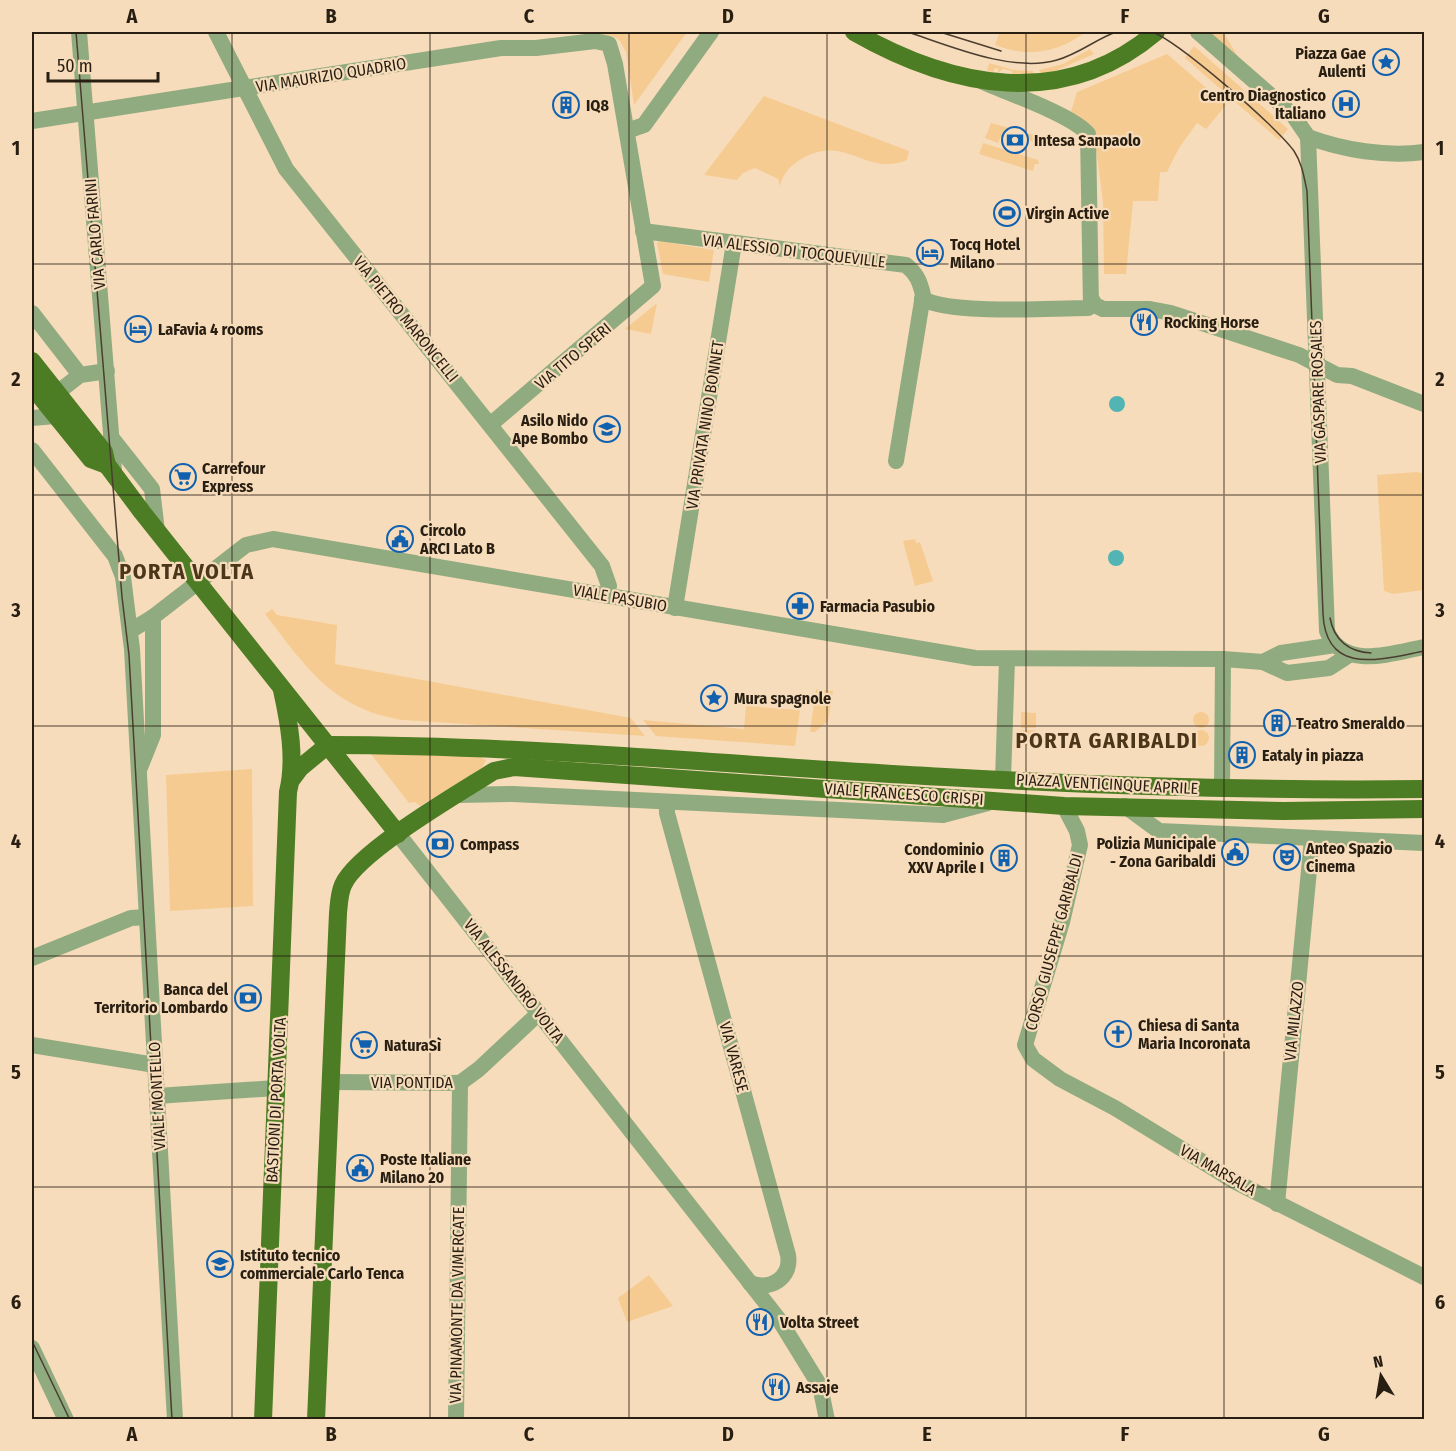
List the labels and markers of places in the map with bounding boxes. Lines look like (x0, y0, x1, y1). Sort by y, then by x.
place label: Piazza Gae Aulenti (1295, 44, 1366, 81)
place icon: Piazza Gae Aulenti (1371, 47, 1401, 77)
place label: Centro Diagnostico Italiano (1200, 86, 1326, 123)
hospital icon: Centro Diagnostico Italiano (1331, 89, 1361, 119)
building icon: IQ8 (551, 90, 581, 120)
place label: IQ8 (586, 96, 609, 115)
bank icon: Intesa Sanpaolo (1000, 125, 1030, 155)
place label: Intesa Sanpaolo (1034, 131, 1141, 150)
sports icon: Virgin Active (992, 198, 1022, 228)
place label: Virgin Active (1025, 204, 1109, 223)
place label: Tocq Hotel Milano (950, 235, 1021, 272)
hotel icon: Tocq Hotel Milano (915, 238, 945, 268)
restaurant icon: Rocking Horse (1129, 307, 1159, 337)
place label: Rocking Horse (1164, 313, 1259, 332)
hotel icon: LaFavia 4 rooms (123, 314, 153, 344)
place label: LaFavia 4 rooms (158, 320, 263, 339)
place label: Asilo Nido Ape Bombo (511, 411, 588, 448)
school or university icon: Asilo Nido Ape Bombo (592, 414, 622, 444)
place label: Carrefour Express (202, 459, 266, 496)
supermarket icon: Carrefour Express (168, 462, 198, 492)
place label: Circolo ARCI Lato B (419, 521, 495, 558)
public building icon: Circolo ARCI Lato B (385, 524, 415, 554)
pharmacy icon: Farmacia Pasubio (785, 591, 815, 621)
place label: Farmacia Pasubio (820, 597, 935, 616)
place icon: Mura spagnole (699, 683, 729, 713)
place label: Mura spagnole (734, 689, 831, 708)
building icon: Teatro Smeraldo (1262, 708, 1292, 738)
place label: Teatro Smeraldo (1296, 714, 1406, 733)
building icon: Eataly in piazza (1227, 740, 1257, 770)
place label: Eataly in piazza (1262, 746, 1364, 765)
bank icon: Compass (425, 829, 455, 859)
place label: Polizia Municipale - Zona Garibaldi (1096, 834, 1216, 871)
place label: Compass (460, 835, 519, 854)
public building icon: Polizia Municipale - Zona Garibaldi (1220, 837, 1250, 867)
place label: Anteo Spazio Cinema (1305, 839, 1393, 876)
place label: Condominio XXV Aprile I (904, 840, 984, 877)
theatre icon: Anteo Spazio Cinema (1272, 842, 1302, 872)
building icon: Condominio XXV Aprile I (989, 843, 1019, 873)
place label: Banca del Territorio Lombardo (94, 980, 229, 1017)
bank icon: Banca del Territorio Lombardo (233, 983, 263, 1013)
place label: Chiesa di Santa Maria Incoronata (1138, 1016, 1250, 1053)
church icon: Chiesa di Santa Maria Incoronata (1103, 1019, 1133, 1049)
supermarket icon: NaturaSì (349, 1030, 379, 1060)
place label: NaturaSì (384, 1036, 442, 1055)
place label: Poste Italiane Milano 20 (380, 1150, 471, 1187)
public building icon: Poste Italiane Milano 20 (345, 1153, 375, 1183)
place label: Istituto tecnico commerciale Carlo Tenca (240, 1246, 404, 1283)
school or university icon: Istituto tecnico commerciale Carlo Tenca (205, 1249, 235, 1279)
restaurant icon: Volta Street (745, 1307, 775, 1337)
place label: Volta Street (779, 1313, 859, 1332)
restaurant icon: Assaje (761, 1372, 791, 1402)
place label: Assaje (795, 1378, 839, 1397)

